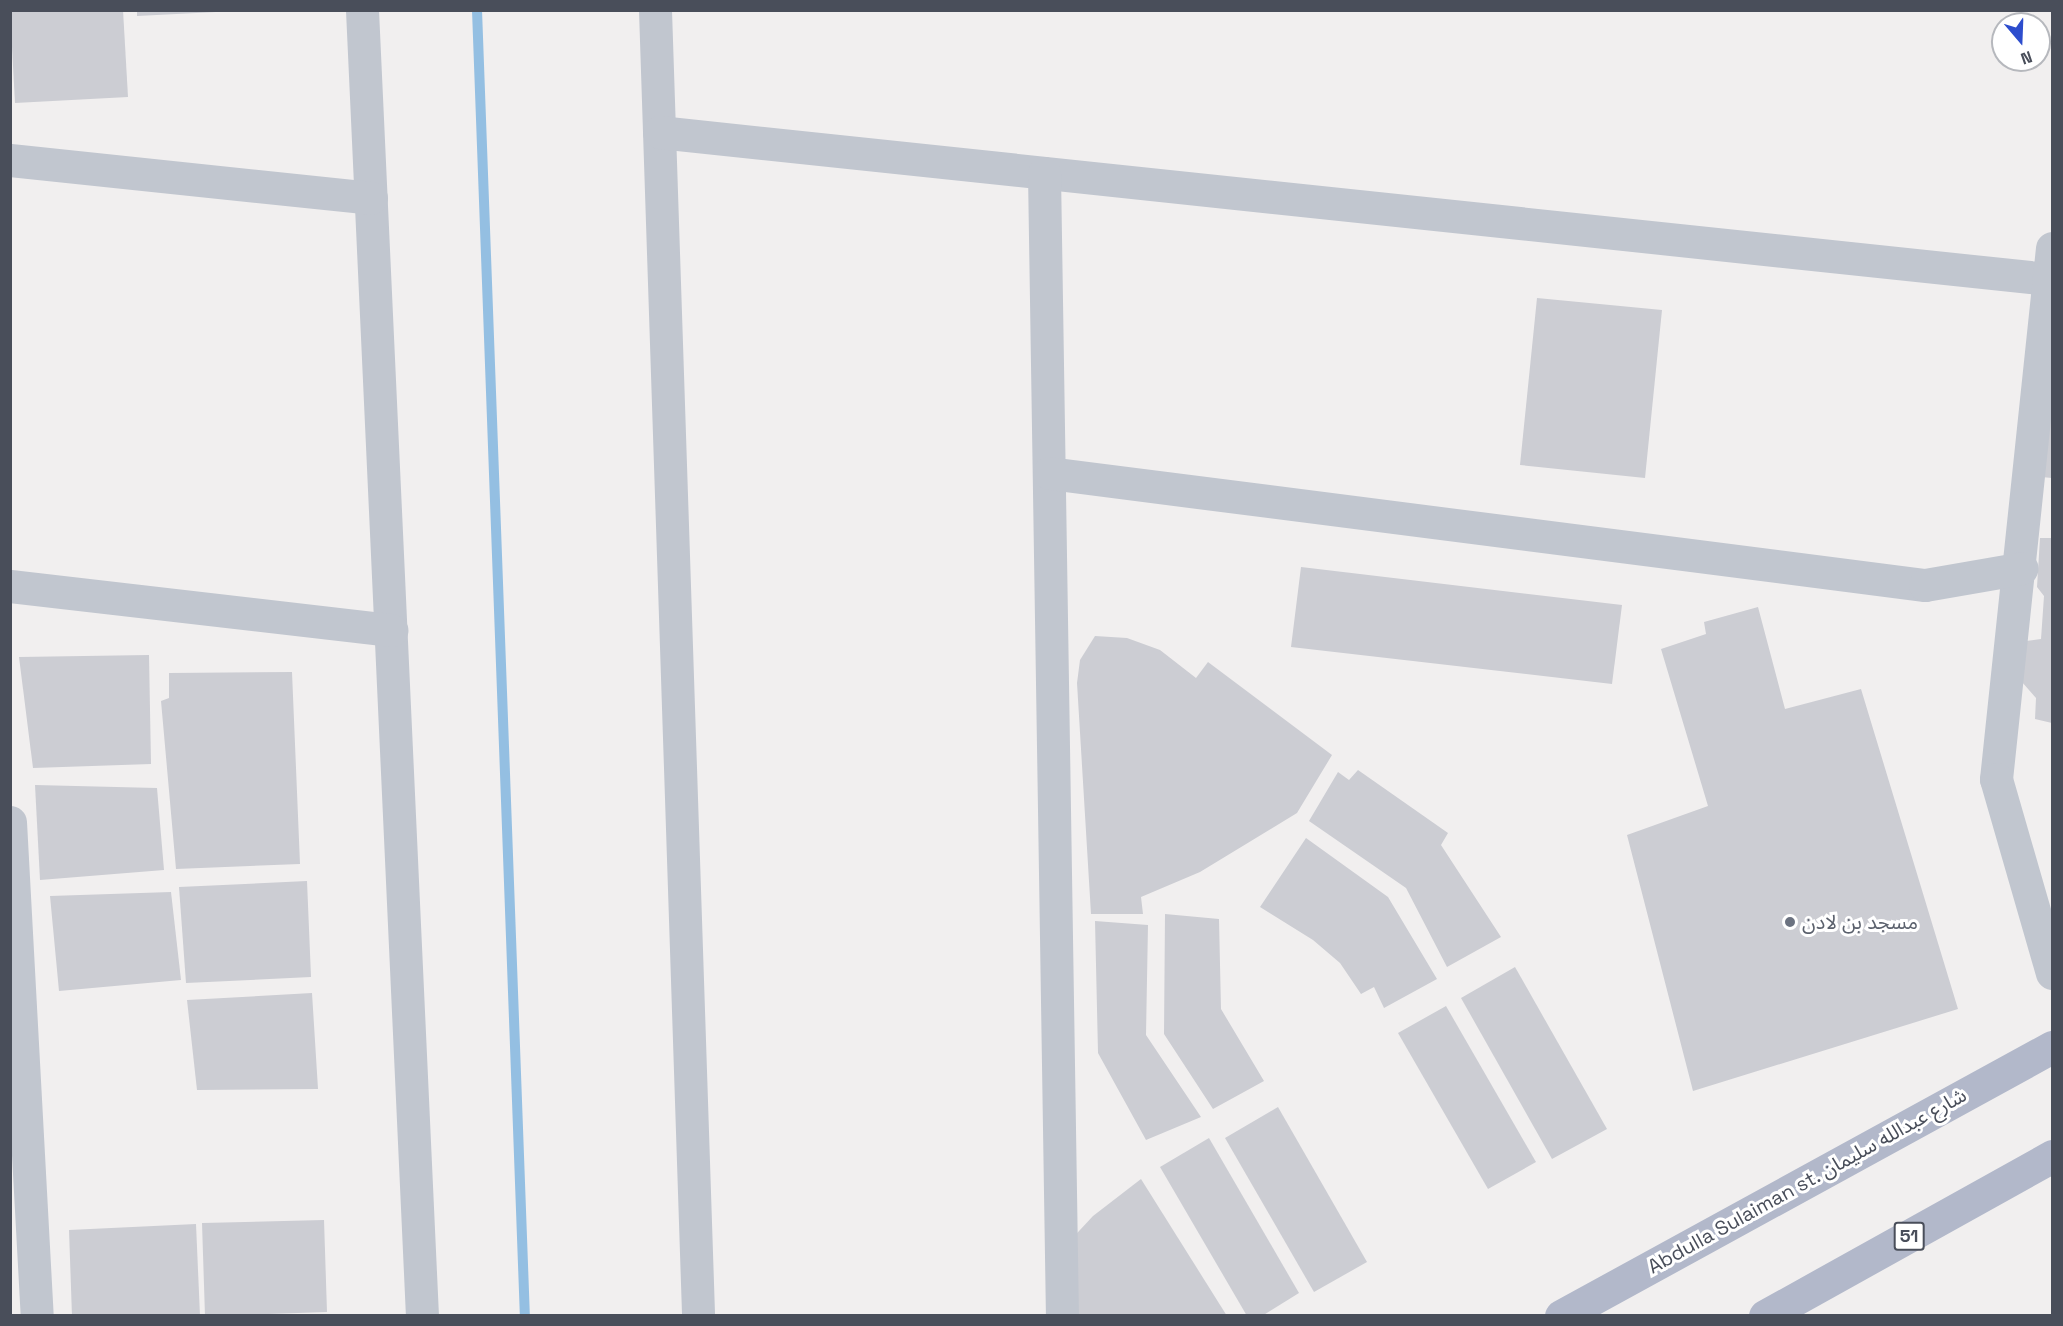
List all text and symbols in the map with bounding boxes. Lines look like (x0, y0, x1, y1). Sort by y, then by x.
north arrow (1991, 12, 2051, 72)
text: N (2018, 46, 2035, 69)
place label: مسجد بن لادن (1802, 910, 1918, 934)
marker: مسجد بن لادن (1783, 915, 1797, 929)
street label: Abdulla Sulaiman st. شارع عبدالله سليمان (1643, 1083, 1971, 1279)
road number: 51 (1892, 1221, 1926, 1251)

